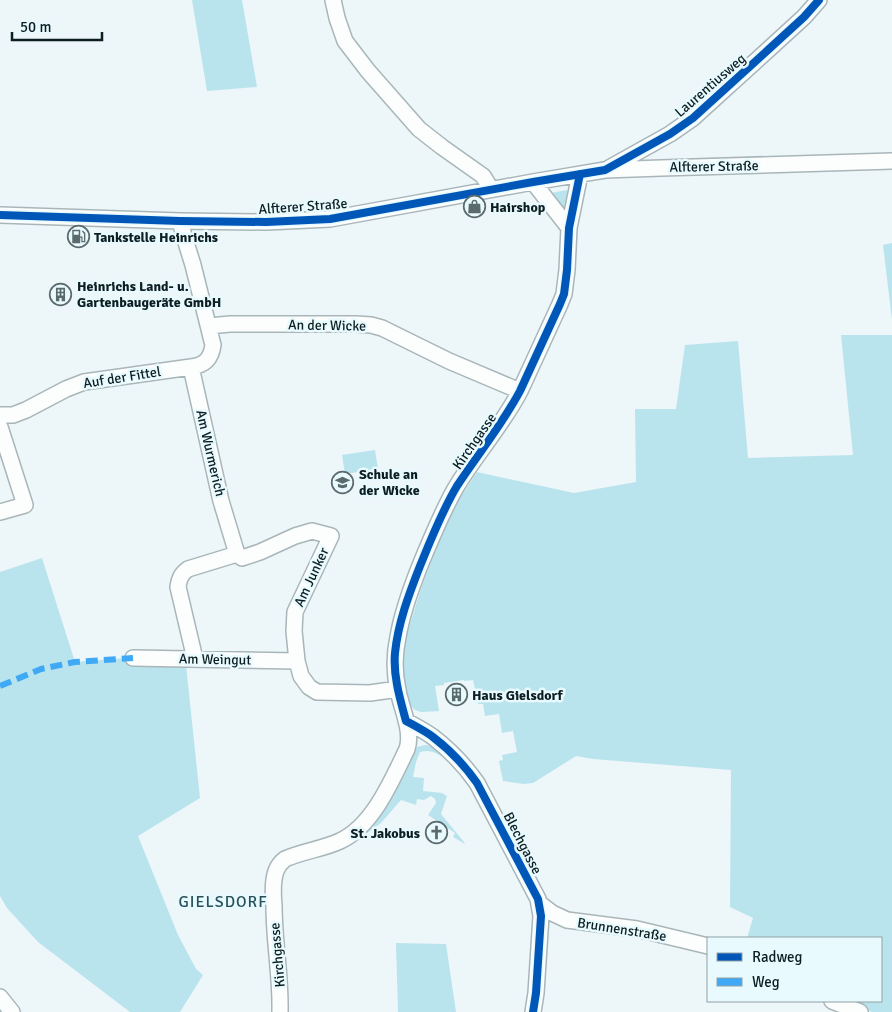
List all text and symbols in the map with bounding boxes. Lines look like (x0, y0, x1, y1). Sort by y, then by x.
scale bar (12, 10, 102, 42)
text: 50 m (20, 18, 51, 36)
street label: Laurentiusweg (671, 50, 749, 121)
street label: Alfterer Straße (669, 157, 759, 176)
street label: Alfterer Straße (258, 195, 348, 218)
shop icon: Hairshop (462, 195, 486, 219)
place label: Hairshop (490, 199, 546, 216)
fuel station icon: Tankstelle Heinrichs (66, 225, 90, 249)
place label: Tankstelle Heinrichs (94, 229, 218, 246)
place label: Heinrichs Land- u. Gartenbaugeräte GmbH (77, 278, 221, 311)
building icon: Heinrichs Land- u. Gartenbaugeräte GmbH (49, 282, 73, 306)
street label: An der Wicke (288, 316, 366, 335)
street label: Auf der Fittel (82, 363, 162, 392)
street label: Am Wurmerich (192, 408, 229, 498)
street label: Kirchgasse (449, 410, 500, 473)
place label: Schule an der Wicke (359, 466, 420, 499)
school or university icon: Schule an der Wicke (331, 470, 355, 494)
street label: Am Junker (290, 544, 333, 609)
street label: Am Weingut (179, 650, 251, 669)
building icon: Haus Gielsdorf (444, 683, 468, 707)
place label: Haus Gielsdorf (472, 687, 564, 704)
street label: Blechgasse (500, 809, 545, 877)
church icon: St. Jakobus (424, 821, 448, 845)
place label: St. Jakobus (351, 825, 420, 842)
district label: GIELSDORF (179, 892, 267, 912)
street label: Brunnenstraße (576, 914, 668, 945)
street label: Kirchgasse (266, 922, 289, 988)
legend (707, 937, 882, 1002)
text: Radweg (752, 948, 803, 966)
text: Weg (752, 973, 780, 991)

